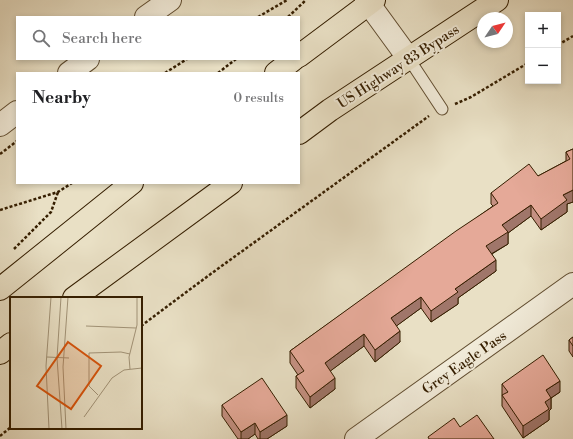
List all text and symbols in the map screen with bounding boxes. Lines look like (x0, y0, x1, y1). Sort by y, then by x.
north arrow (477, 12, 513, 48)
map controls (525, 12, 561, 84)
button: + (525, 12, 561, 48)
search box (16, 16, 300, 60)
street label: US Highway 83 Bypass (334, 21, 463, 113)
icon: search (30, 27, 52, 49)
text: Search here (62, 29, 142, 48)
button: − (525, 48, 561, 84)
text: Nearby (32, 87, 91, 109)
text: 0 results (233, 90, 284, 106)
inset map (10, 297, 142, 429)
street label: Grey Eagle Pass (419, 327, 510, 399)

